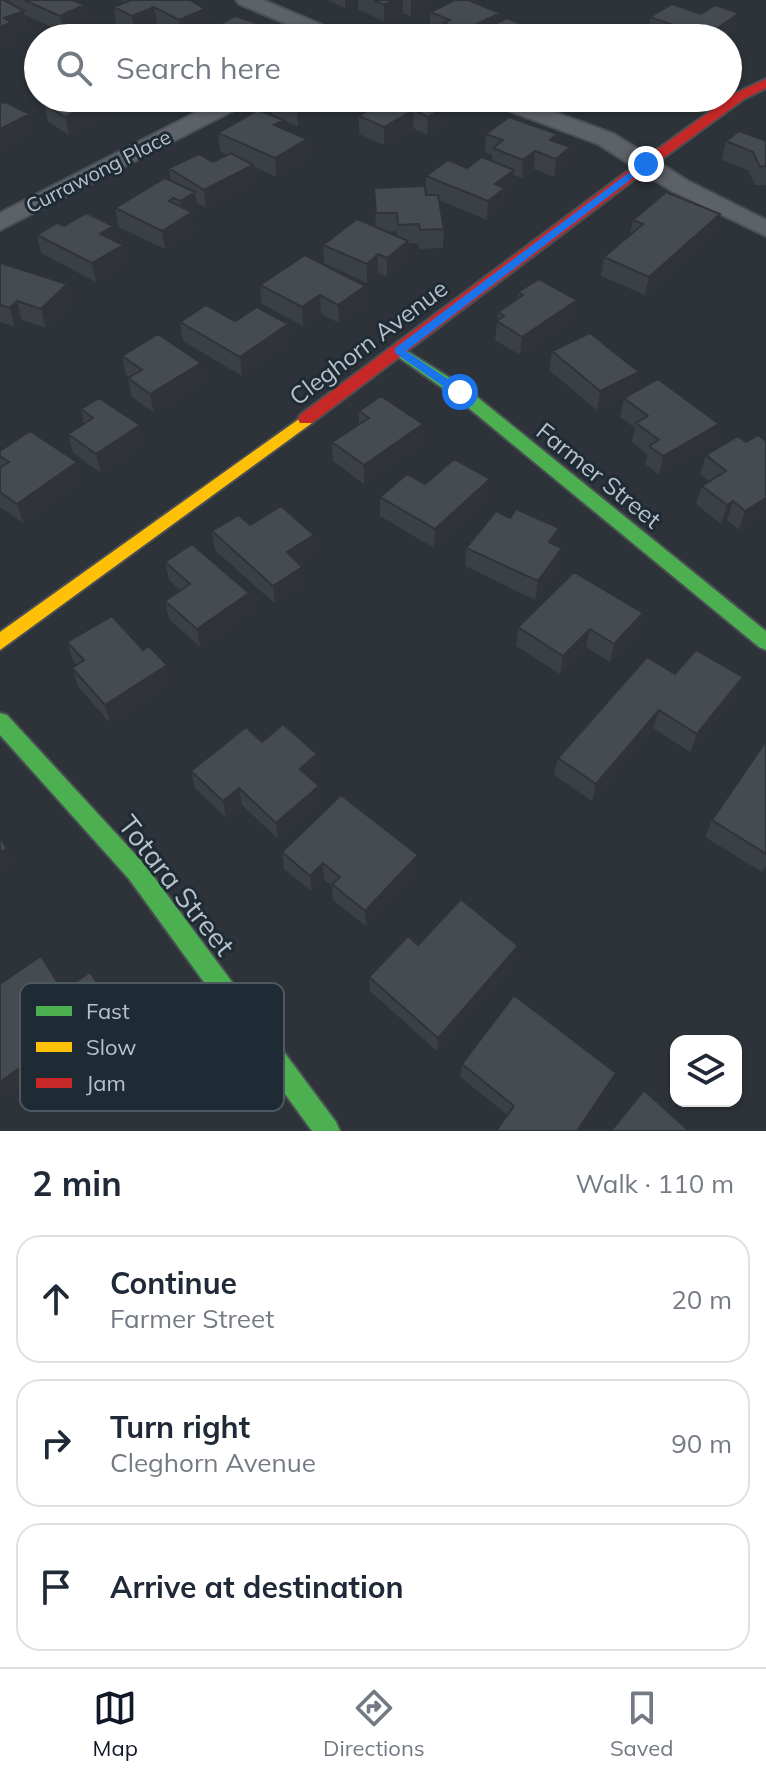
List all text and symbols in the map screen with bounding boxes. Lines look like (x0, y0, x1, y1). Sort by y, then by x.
search box (24, 24, 742, 112)
icon: search (52, 46, 96, 90)
text: Search here (116, 49, 281, 87)
street label: Currawong Place (21, 124, 175, 218)
route end (628, 146, 664, 182)
street label: Cleghorn Avenue (283, 273, 453, 411)
route start (442, 374, 478, 410)
street label: Farmer Street (531, 416, 667, 534)
street label: Totara Street (111, 808, 243, 962)
legend (20, 983, 284, 1111)
text: Fast (86, 997, 130, 1025)
text: Slow (86, 1033, 136, 1061)
map controls (670, 1035, 742, 1107)
button: layers (670, 1035, 742, 1107)
text: Jam (86, 1069, 126, 1097)
text: 2 min (32, 1162, 122, 1205)
text: Walk · 110 m (575, 1167, 734, 1200)
text: Continue (110, 1264, 237, 1302)
icon: ahead (34, 1277, 78, 1321)
text: 20 m (671, 1283, 732, 1316)
text: Farmer Street (110, 1302, 274, 1335)
text: Turn right (110, 1408, 250, 1446)
icon: right (34, 1421, 78, 1465)
text: 90 m (671, 1427, 732, 1460)
text: Cleghorn Avenue (110, 1446, 316, 1479)
icon: arrive (34, 1565, 78, 1609)
text: Arrive at destination (110, 1568, 404, 1606)
tab: Map (93, 1686, 138, 1762)
tab: Directions (323, 1686, 425, 1762)
tab: Saved (610, 1686, 673, 1762)

